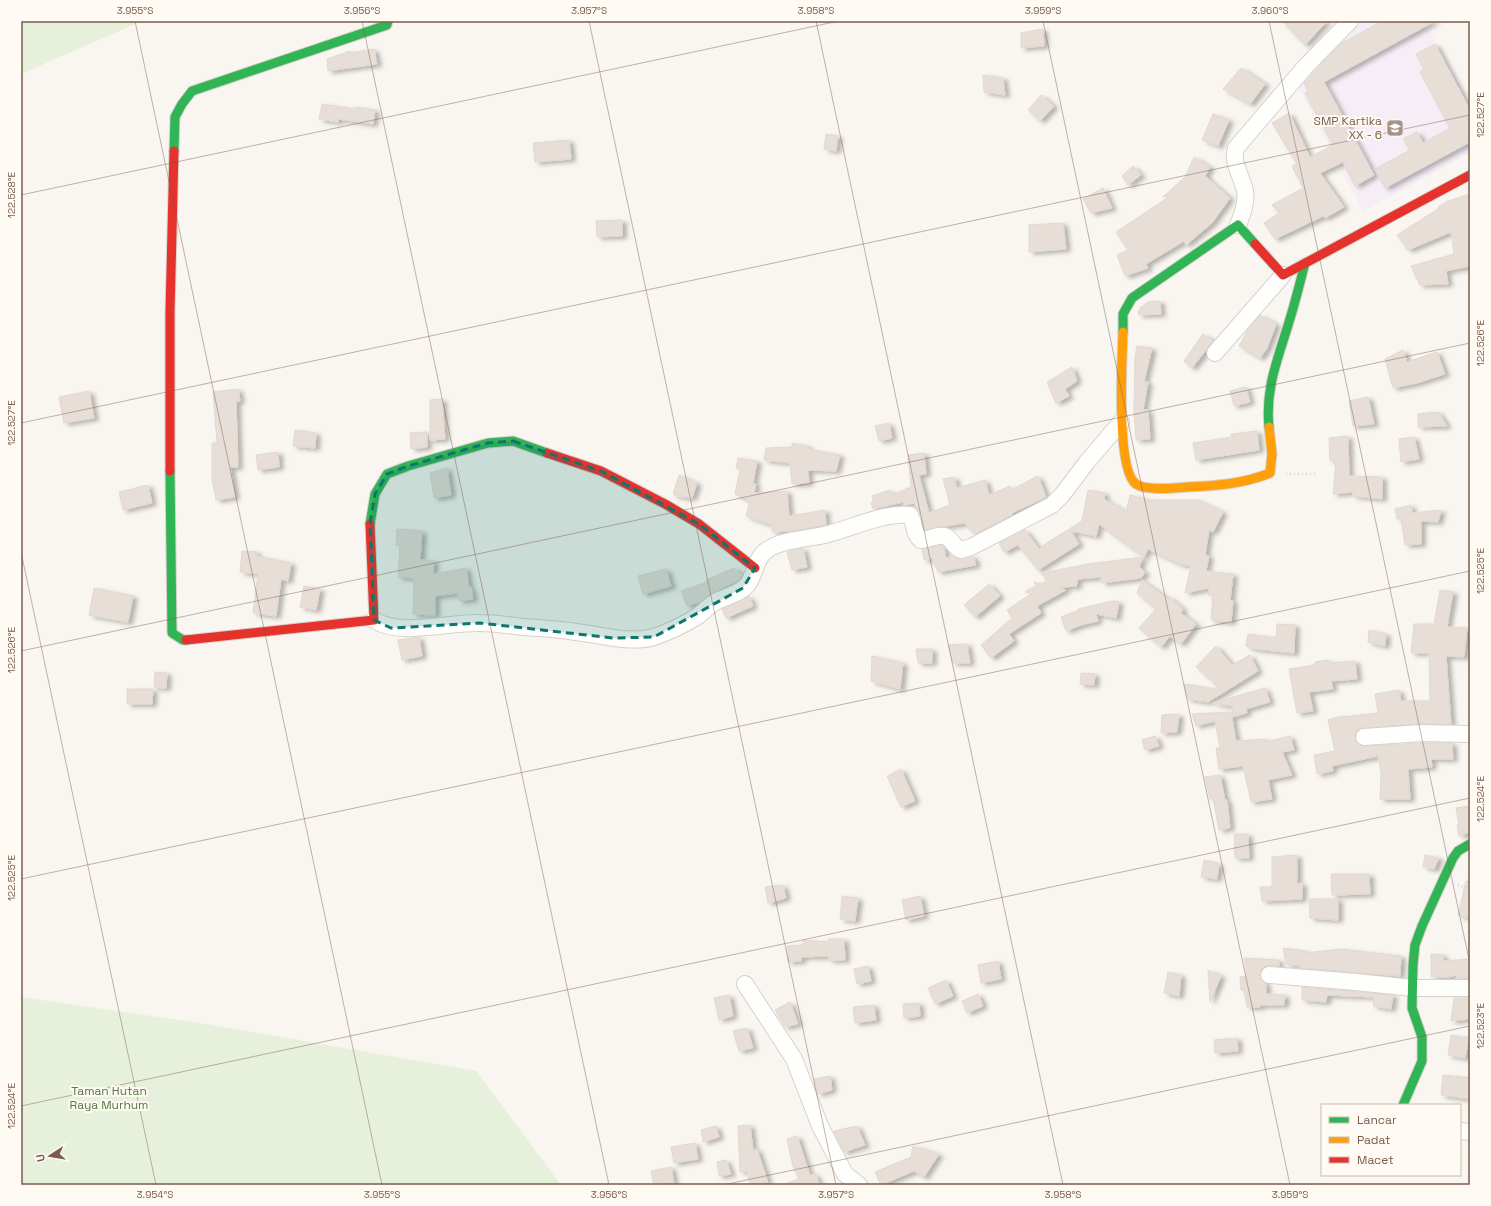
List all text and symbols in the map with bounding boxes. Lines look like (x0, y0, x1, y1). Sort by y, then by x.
text: 3.955°S (117, 4, 153, 17)
text: 3.956°S (344, 4, 380, 17)
text: 3.957°S (571, 4, 607, 17)
text: 3.958°S (798, 4, 834, 17)
text: 3.959°S (1025, 4, 1061, 17)
text: 3.960°S (1251, 4, 1289, 17)
text: 122.527°E (1474, 92, 1487, 138)
place label: SMP Kartika XX - 6 (1314, 113, 1382, 143)
school or university icon: SMP Kartika XX - 6 (1385, 118, 1405, 138)
text: 122.528°E (5, 171, 18, 218)
text: 122.526°E (1474, 320, 1487, 366)
text: 122.527°E (5, 400, 18, 446)
text: 122.525°E (1474, 548, 1487, 594)
text: 122.526°E (5, 627, 18, 673)
text: 122.524°E (1474, 776, 1487, 822)
text: 122.525°E (5, 855, 18, 901)
text: 122.523°E (1474, 1003, 1487, 1049)
text: 122.524°E (5, 1083, 18, 1129)
park label: Taman Hutan Raya Murhum (70, 1083, 148, 1113)
legend (1321, 1104, 1461, 1176)
text: Lancar (1357, 1112, 1397, 1128)
text: Padat (1357, 1132, 1391, 1148)
north arrow (30, 1136, 70, 1176)
text: Macet (1357, 1152, 1394, 1168)
text: U (33, 1153, 48, 1163)
text: 3.954°S (137, 1188, 173, 1201)
text: 3.955°S (364, 1188, 400, 1201)
text: 3.956°S (591, 1188, 627, 1201)
text: 3.957°S (818, 1188, 854, 1201)
text: 3.958°S (1045, 1188, 1081, 1201)
text: 3.959°S (1272, 1188, 1308, 1201)

